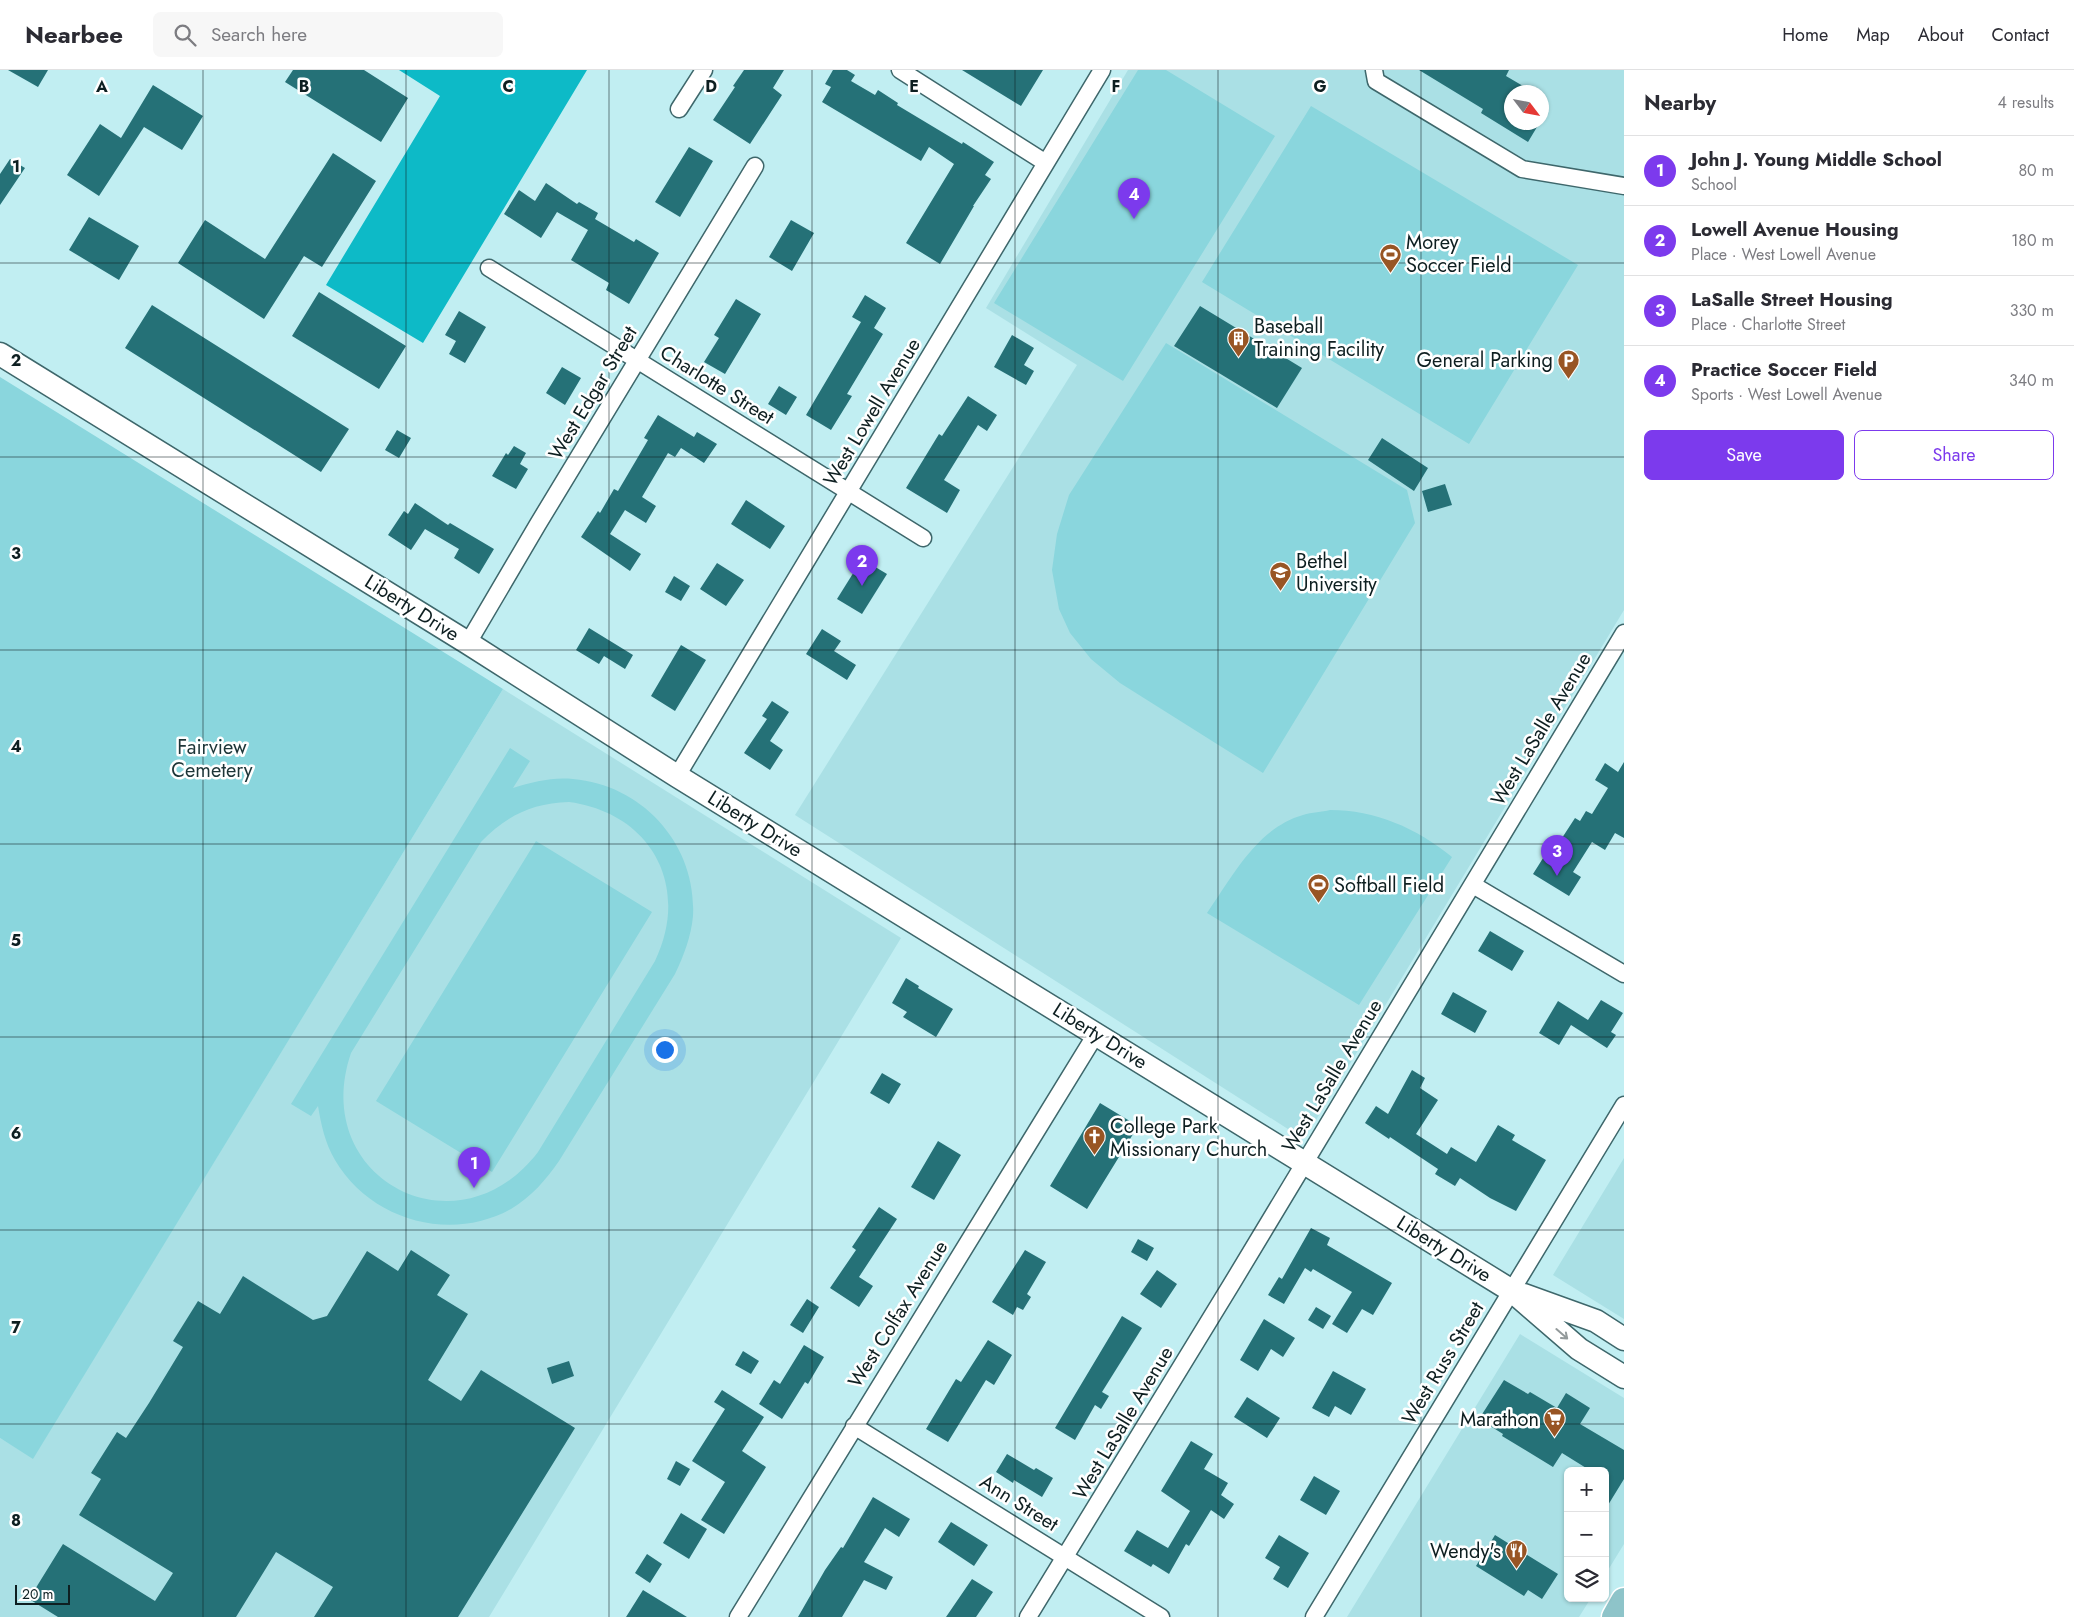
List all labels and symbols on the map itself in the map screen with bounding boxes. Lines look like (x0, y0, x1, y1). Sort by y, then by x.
text: A (95, 75, 108, 98)
text: B (299, 75, 309, 98)
text: C (502, 75, 514, 98)
text: D (705, 75, 717, 98)
text: E (909, 75, 919, 98)
text: F (1112, 75, 1120, 98)
text: G (1313, 75, 1327, 98)
north arrow (1504, 85, 1549, 130)
text: 1 (12, 155, 20, 178)
pin: 4 (1118, 178, 1150, 219)
place label: Morey Soccer Field (1406, 228, 1512, 280)
sports icon: Morey Soccer Field (1378, 242, 1402, 273)
place label: Baseball Training Facility (1254, 312, 1384, 364)
street label: West Edgar Street (542, 320, 645, 465)
building icon: Baseball Training Facility (1226, 326, 1250, 357)
street label: West Lowell Avenue (816, 332, 928, 492)
street label: Charlotte Street (654, 338, 780, 432)
place label: General Parking (1417, 346, 1553, 375)
parking icon: General Parking (1557, 348, 1581, 379)
text: 2 (11, 349, 21, 372)
text: 3 (11, 542, 21, 565)
pin: 2 (846, 545, 878, 586)
place label: Bethel University (1296, 547, 1377, 599)
school or university icon: Bethel University (1268, 560, 1292, 591)
street label: Liberty Drive (359, 567, 465, 649)
street label: West LaSalle Avenue (1484, 647, 1598, 811)
park label: Fairview Cemetery (171, 733, 253, 785)
text: 4 (10, 735, 22, 758)
street label: Liberty Drive (702, 783, 808, 865)
pin: 3 (1541, 835, 1573, 876)
place label: Softball Field (1334, 871, 1444, 900)
sports icon: Softball Field (1306, 873, 1330, 904)
text: 5 (11, 929, 21, 952)
street label: West LaSalle Avenue (1275, 994, 1389, 1158)
street label: Liberty Drive (1047, 995, 1153, 1077)
your location (652, 1037, 678, 1063)
place label: College Park Missionary Church (1110, 1112, 1267, 1164)
text: 6 (11, 1122, 21, 1145)
church icon: College Park Missionary Church (1082, 1125, 1106, 1156)
pin: 1 (458, 1147, 490, 1188)
street label: Liberty Drive (1391, 1208, 1497, 1290)
street label: West Colfax Avenue (841, 1235, 955, 1393)
street label: West Russ Street (1395, 1296, 1491, 1430)
text: 7 (11, 1316, 21, 1339)
one-way arrow (1555, 1328, 1568, 1340)
street label: West LaSalle Avenue (1066, 1341, 1180, 1505)
place label: Marathon (1460, 1405, 1539, 1434)
supermarket icon: Marathon (1543, 1407, 1567, 1438)
street label: Ann Street (974, 1467, 1064, 1539)
text: 8 (11, 1509, 21, 1532)
place label: Wendy's (1430, 1537, 1501, 1566)
restaurant icon: Wendy's (1505, 1539, 1529, 1570)
scale bar (15, 1582, 70, 1605)

